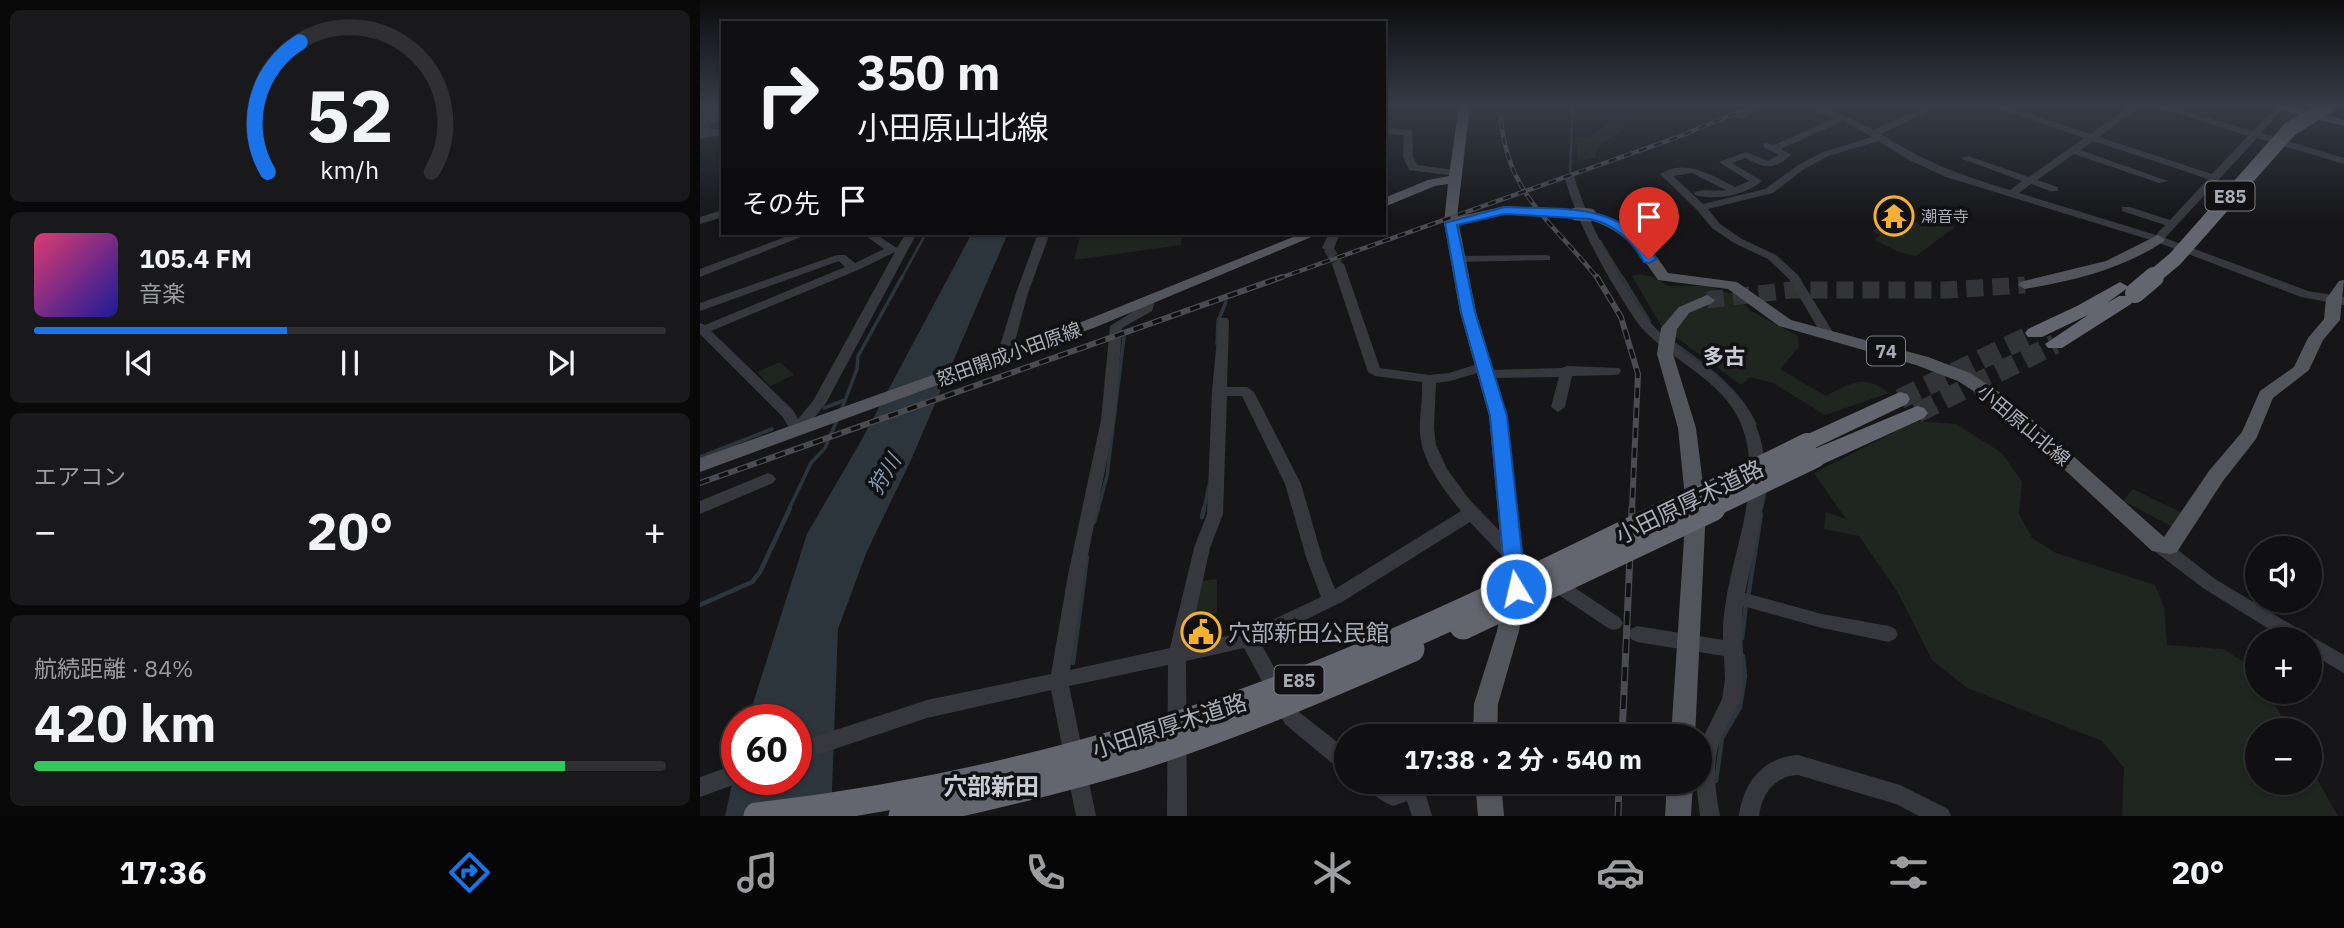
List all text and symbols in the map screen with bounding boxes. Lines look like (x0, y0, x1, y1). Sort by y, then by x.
text: 350 m (857, 40, 1001, 103)
icon: right (742, 49, 833, 140)
text: 52 (306, 67, 394, 162)
text: 小田原山北線 (857, 106, 1049, 148)
text: km/h (321, 153, 379, 186)
icon: arrive (834, 182, 872, 220)
road number: E85 (2206, 182, 2254, 210)
text: その先 (742, 186, 820, 220)
pin (1619, 187, 1679, 259)
temple icon: 潮音寺 (1873, 195, 1915, 237)
icon: arrive (1630, 198, 1668, 236)
place label: 潮音寺 (1921, 206, 1969, 226)
text: 105.4 FM (139, 241, 252, 275)
text: 音楽 (139, 278, 185, 308)
street label: 怒田開成小田原線 (933, 317, 1085, 391)
road number: 74 (1867, 337, 1905, 366)
district label: 多古 (1703, 342, 1745, 370)
icon: previous (120, 344, 158, 382)
icon: pause (331, 344, 369, 382)
icon: next (542, 344, 580, 382)
street label: 小田原山北線 (1973, 379, 2075, 471)
water label: 狩川 (861, 447, 908, 499)
street label: 小田原厚木道路 (1610, 452, 1768, 550)
text: エアコン (34, 461, 126, 491)
text: 20° (307, 497, 393, 564)
text: − (34, 506, 57, 555)
text: + (643, 506, 666, 555)
map controls (2245, 536, 2322, 795)
button: sound (2245, 536, 2322, 613)
position arrow (1479, 552, 1553, 626)
public building icon: 穴部新田公民館 (1180, 611, 1222, 653)
place label: 穴部新田公民館 (1228, 617, 1389, 647)
button: + (2245, 627, 2322, 704)
text: 航続距離 · 84% (34, 653, 193, 683)
road number: E85 (1274, 666, 1324, 694)
street label: 小田原厚木道路 (1088, 686, 1250, 764)
text: 420 km (34, 689, 216, 756)
speed limit sign: 60 (721, 704, 812, 795)
button: − (2245, 718, 2322, 795)
text: 17:38 · 2 分 · 540 m (1404, 742, 1642, 776)
district label: 穴部新田 (943, 770, 1039, 802)
icon: directions (445, 848, 494, 897)
icon: music (733, 848, 782, 897)
icon: phone (1021, 848, 1070, 897)
icon: climate (1308, 848, 1357, 897)
icon: car (1596, 848, 1645, 897)
icon: filters (1884, 848, 1933, 897)
text: 17:36 (119, 851, 207, 893)
text: 20° (2171, 851, 2225, 893)

